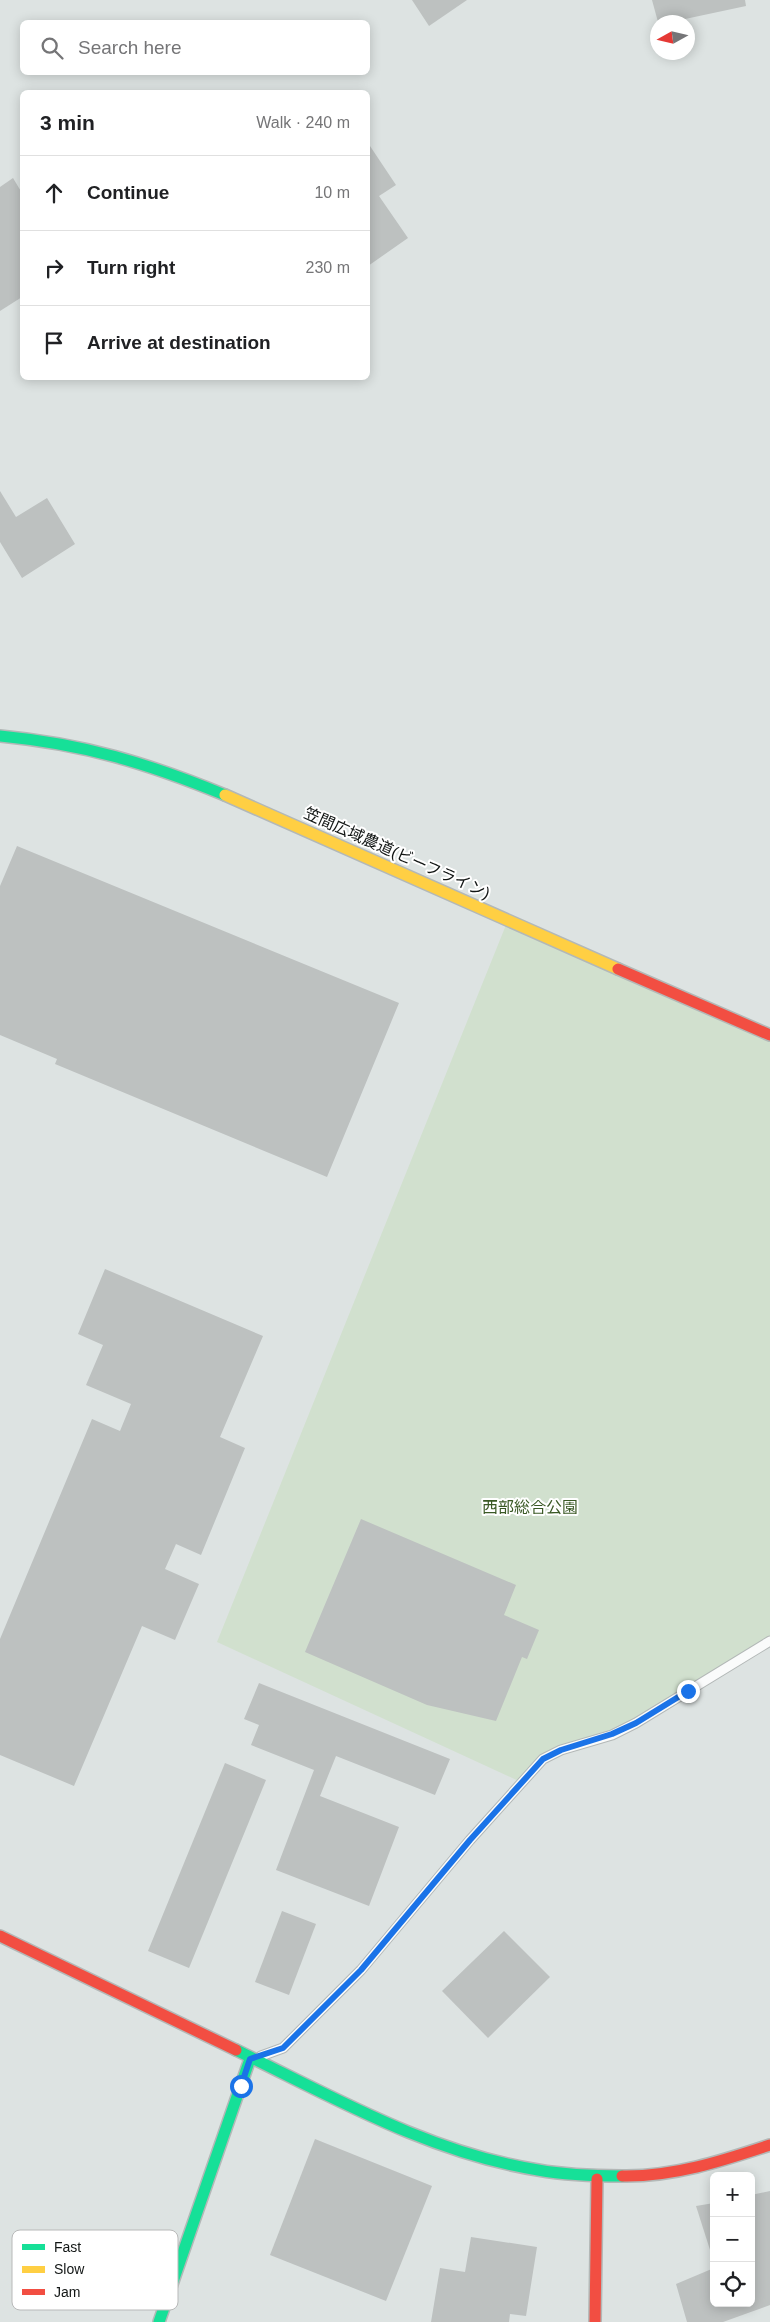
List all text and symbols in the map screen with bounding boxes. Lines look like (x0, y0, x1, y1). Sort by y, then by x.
north arrow (650, 15, 695, 60)
search box (20, 20, 370, 75)
icon: search (38, 34, 66, 62)
text: Search here (78, 37, 182, 58)
text: 3 min (40, 111, 95, 134)
text: Walk · 240 m (256, 114, 350, 131)
icon: ahead (40, 179, 68, 207)
text: Continue (87, 182, 169, 203)
text: 10 m (314, 184, 350, 201)
icon: right (40, 254, 68, 282)
text: Turn right (87, 257, 175, 278)
text: 230 m (306, 259, 350, 276)
icon: arrive (40, 329, 68, 357)
text: Arrive at destination (87, 332, 271, 353)
street label: 笠間広域農道(ビーフライン) (301, 804, 493, 902)
park label: 西部総合公園 (482, 1499, 578, 1516)
route end (677, 1680, 700, 1703)
route start (230, 2075, 253, 2098)
map controls (710, 2172, 755, 2307)
button: + (710, 2172, 755, 2217)
button: − (710, 2217, 755, 2262)
legend (12, 2230, 178, 2310)
text: Fast (54, 2239, 81, 2255)
text: Slow (54, 2261, 85, 2277)
button: locate (710, 2262, 755, 2307)
text: Jam (54, 2284, 80, 2300)

